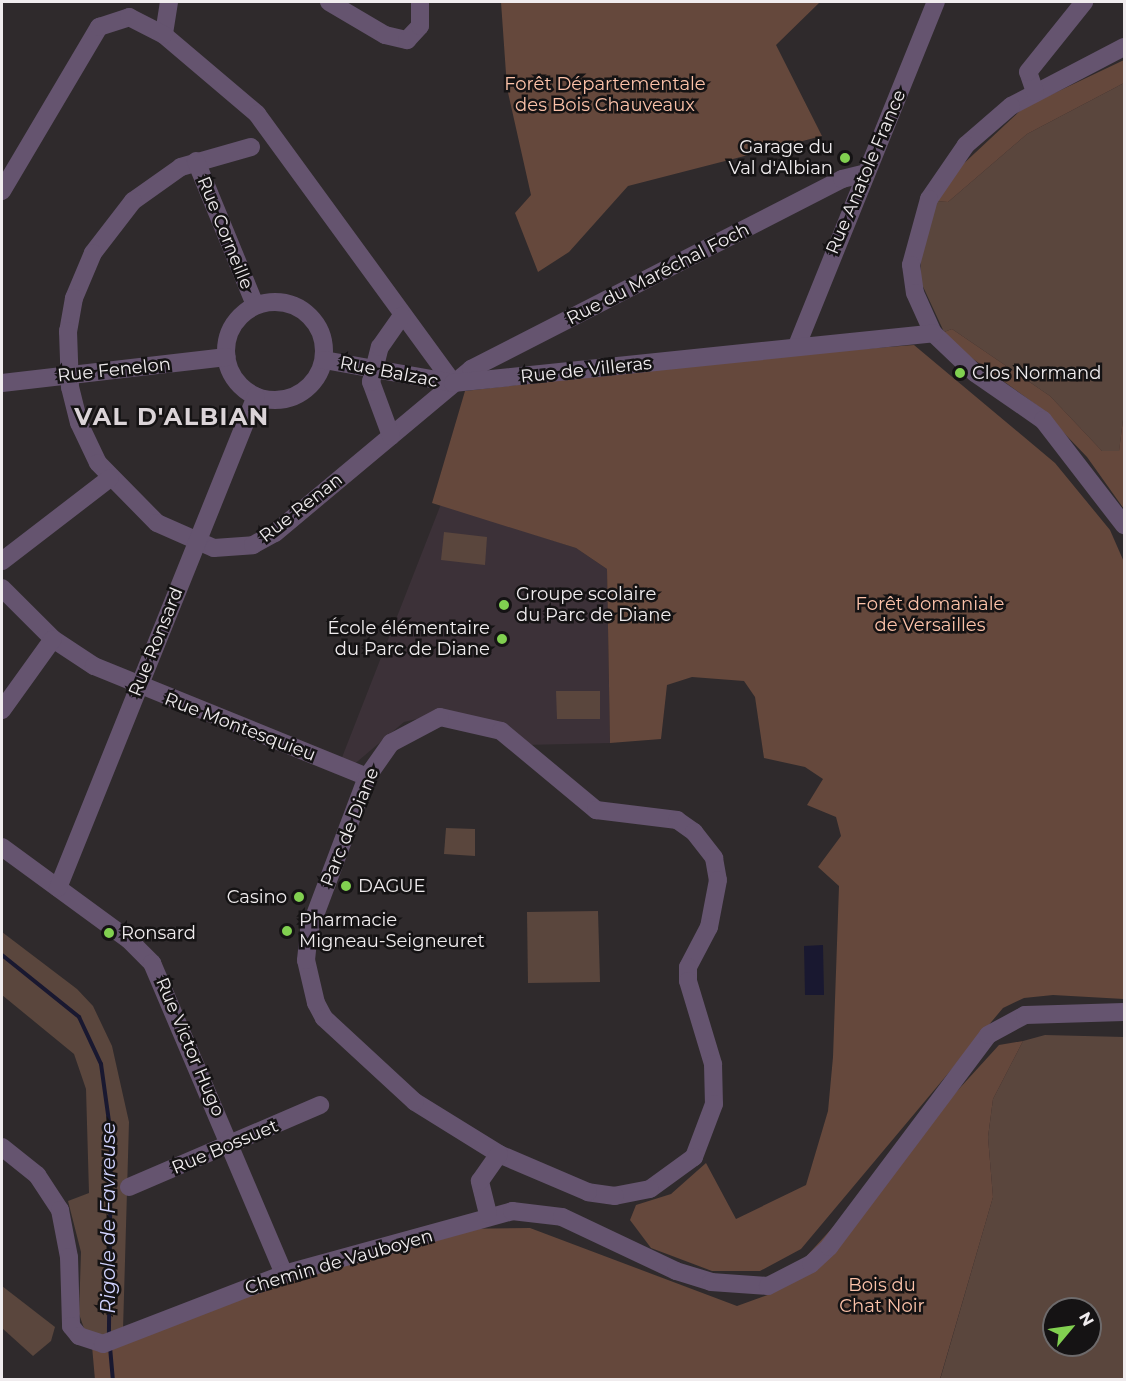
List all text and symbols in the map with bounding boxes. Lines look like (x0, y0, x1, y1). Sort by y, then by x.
park label: Forêt Départementale des Bois Chauveaux (504, 74, 706, 116)
street label: Rue Anatole France (822, 87, 910, 257)
place label: Garage du Val d'Albian (729, 137, 833, 180)
marker: Garage du Val d'Albian (838, 151, 852, 165)
street label: Rue Corneille (193, 173, 257, 293)
street label: Rue du Maréchal Foch (563, 218, 753, 330)
street label: Rue Balzac (338, 352, 440, 392)
street label: Rue de Villeras (519, 352, 653, 388)
street label: Rue Fenelon (56, 353, 172, 387)
place label: Clos Normand (972, 362, 1101, 384)
marker: Clos Normand (953, 366, 967, 380)
district label: VAL D'ALBIAN (74, 403, 270, 431)
street label: Rue Renan (255, 469, 347, 547)
street label: Rue Ronsard (124, 584, 188, 700)
place label: Groupe scolaire du Parc de Diane (516, 584, 671, 626)
park label: Forêt domaniale de Versailles (856, 594, 1004, 636)
marker: Groupe scolaire du Parc de Diane (497, 598, 511, 612)
place label: École élémentaire du Parc de Diane (327, 618, 490, 660)
marker: École élémentaire du Parc de Diane (495, 632, 509, 646)
street label: Rue Montesquieu (161, 688, 319, 766)
street label: Parc de Diane (316, 764, 384, 890)
place label: DAGUE (358, 875, 426, 897)
marker: DAGUE (339, 879, 353, 893)
place label: Casino (227, 886, 287, 908)
marker: Casino (292, 890, 306, 904)
place label: Pharmacie Migneau-Seigneuret (299, 910, 485, 952)
place label: Ronsard (121, 922, 196, 944)
marker: Pharmacie Migneau-Seigneuret (280, 924, 294, 938)
marker: Ronsard (102, 926, 116, 940)
street label: Rue Victor Hugo (151, 974, 229, 1120)
street label: Rue Bossuet (169, 1115, 281, 1179)
water label: Rigole de Favreuse (96, 1122, 120, 1314)
street label: Chemin de Vauboyen (243, 1225, 435, 1299)
park label: Bois du Chat Noir (839, 1275, 925, 1318)
north arrow (1042, 1297, 1102, 1357)
text: N (1075, 1309, 1098, 1329)

